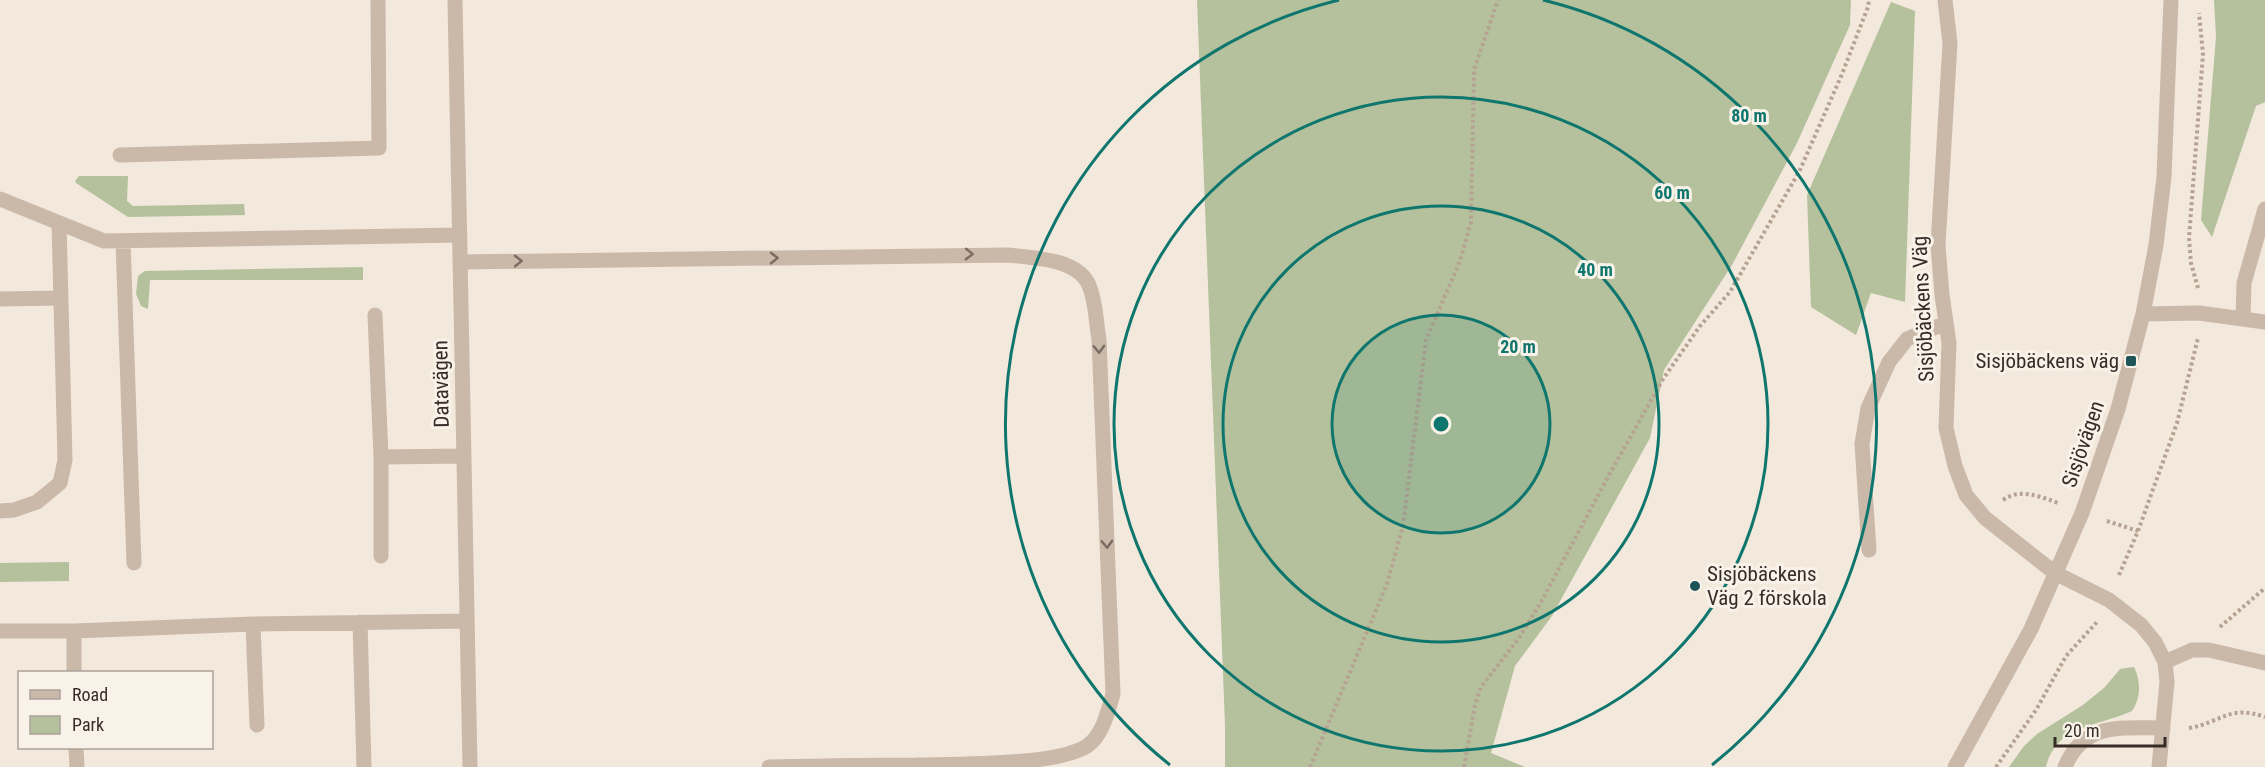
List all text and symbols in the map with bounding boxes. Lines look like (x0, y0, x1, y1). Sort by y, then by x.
text: 80 m (1731, 105, 1767, 126)
text: 60 m (1654, 182, 1690, 203)
street label: Sisjöbäckens Väg (1907, 235, 1939, 383)
one-way arrow (964, 248, 973, 260)
one-way arrow (770, 251, 779, 264)
one-way arrow (514, 255, 523, 268)
text: 40 m (1577, 259, 1613, 280)
text: 20 m (1500, 336, 1536, 357)
street label: Datavägen (428, 340, 454, 428)
one-way arrow (1093, 345, 1106, 354)
place label: Sisjöbäckens väg (1975, 349, 2119, 373)
marker: Sisjöbäckens väg (2124, 354, 2138, 368)
street label: Sisjövägen (2057, 398, 2109, 490)
centre of rings (1431, 414, 1451, 434)
one-way arrow (1101, 540, 1114, 549)
place label: Sisjöbäckens Väg 2 förskola (1707, 562, 1827, 610)
marker: Sisjöbäckens Väg 2 förskola (1688, 579, 1702, 593)
legend (18, 671, 213, 749)
text: Road (72, 684, 108, 705)
scale bar (2055, 710, 2164, 748)
text: Park (72, 714, 104, 735)
text: 20 m (2064, 720, 2099, 741)

